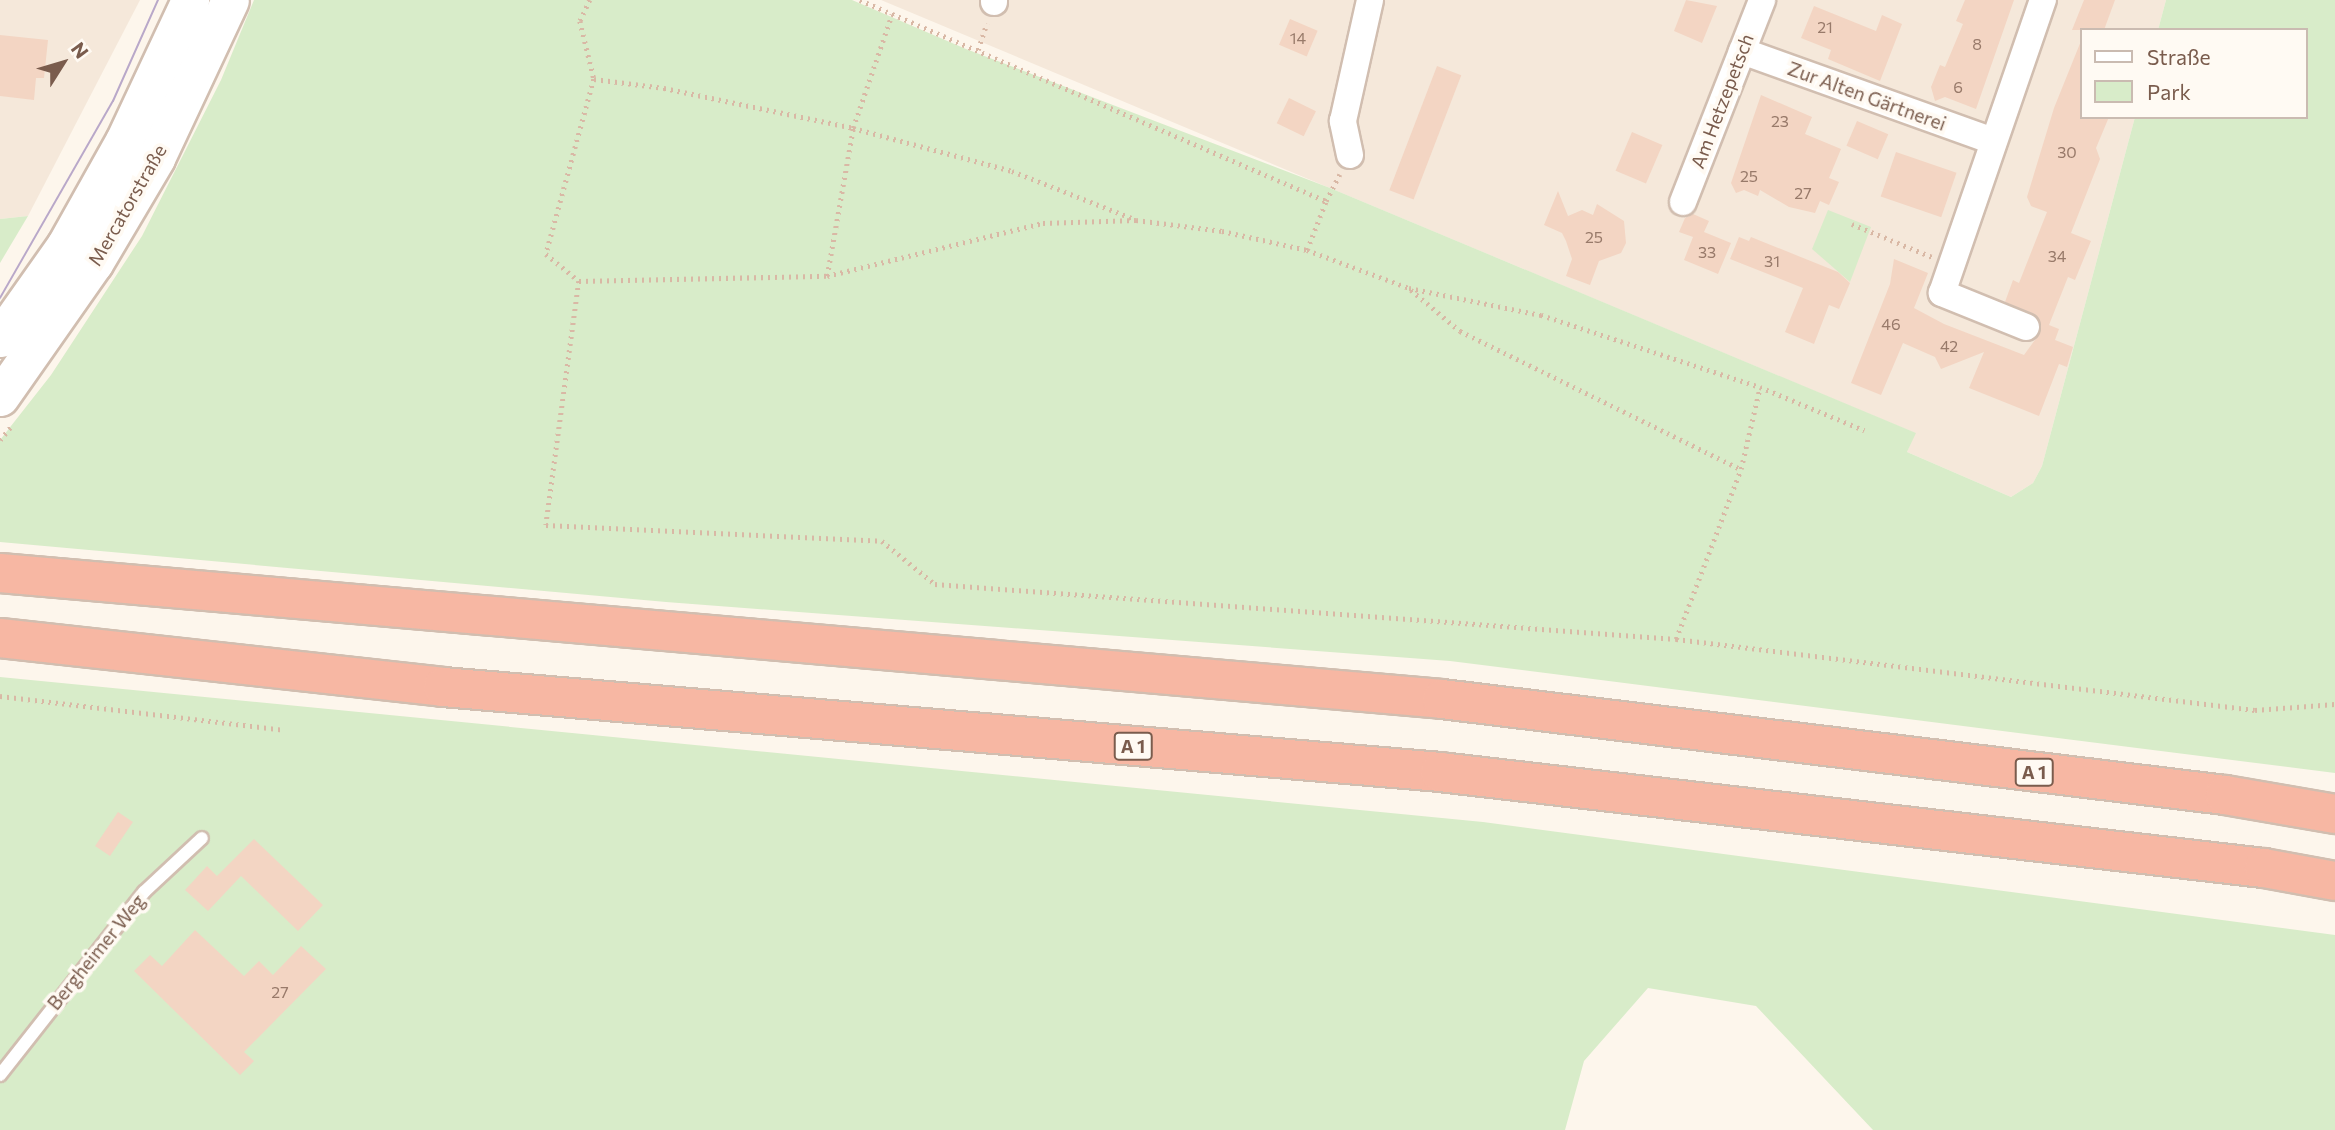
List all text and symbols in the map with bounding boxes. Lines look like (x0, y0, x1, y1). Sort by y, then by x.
house number: 21 (1817, 17, 1833, 37)
north arrow (28, 28, 98, 98)
house number: 14 (1290, 28, 1306, 48)
legend (2080, 28, 2307, 119)
street label: Am Hetzepetsch (1686, 30, 1758, 172)
house number: 8 (1972, 34, 1982, 54)
text: N (67, 37, 94, 63)
text: Straße (2147, 44, 2211, 69)
street label: Zur Alten Gärtnerei (1785, 57, 1949, 135)
house number: 6 (1953, 77, 1963, 97)
text: Park (2147, 79, 2191, 104)
house number: 23 (1771, 111, 1789, 131)
street label: Mercatorstraße (83, 140, 171, 270)
house number: 30 (2057, 142, 2077, 162)
house number: 25 (1740, 166, 1758, 186)
house number: 27 (1794, 183, 1812, 203)
house number: 25 (1585, 227, 1603, 247)
house number: 33 (1698, 242, 1716, 262)
house number: 34 (2048, 246, 2066, 266)
house number: 31 (1764, 251, 1780, 271)
house number: 46 (1881, 314, 1901, 334)
house number: 42 (1940, 336, 1958, 356)
road number: A 1 (1112, 732, 1154, 760)
road number: A 1 (2013, 758, 2055, 786)
street label: Bergheimer Weg (42, 890, 150, 1014)
house number: 27 (271, 982, 289, 1002)

